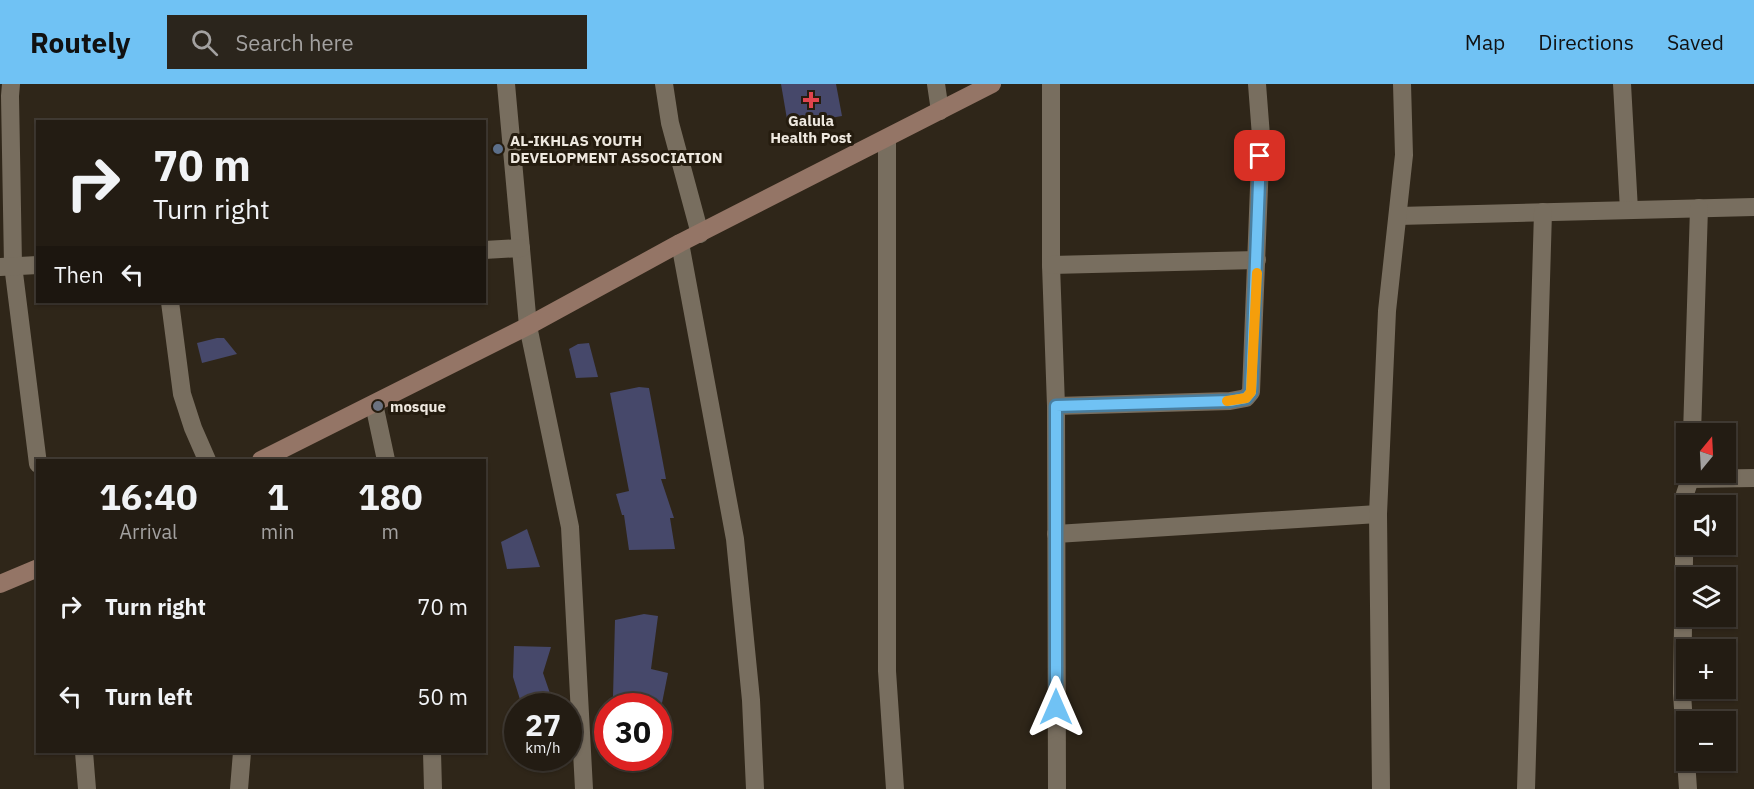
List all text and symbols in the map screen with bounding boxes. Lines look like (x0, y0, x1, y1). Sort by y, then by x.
search box (167, 15, 587, 69)
text: Routely (30, 24, 131, 61)
icon: search (188, 26, 221, 59)
text: Search here (236, 28, 354, 57)
text: Map (1465, 28, 1505, 56)
text: Directions (1538, 28, 1634, 56)
text: Saved (1667, 28, 1724, 56)
marker: Galula Health Post (802, 91, 820, 109)
place label: Galula Health Post (770, 111, 852, 147)
pin (1234, 130, 1285, 181)
place label: AL-IKHLAS YOUTH DEVELOPMENT ASSOCIATION (510, 131, 723, 167)
text: 70 m (153, 138, 251, 193)
icon: arrive (1243, 139, 1276, 172)
marker: AL-IKHLAS YOUTH DEVELOPMENT ASSOCIATION (491, 142, 505, 156)
icon: right (54, 144, 132, 222)
text: Turn right (153, 191, 270, 226)
icon: left (116, 258, 149, 291)
text: Then (54, 260, 104, 289)
place label: mosque (390, 397, 446, 416)
marker: mosque (371, 399, 385, 413)
north arrow (1676, 423, 1736, 483)
map controls (1676, 423, 1736, 771)
text: 16:40 (99, 473, 198, 520)
text: 1 (267, 473, 289, 520)
text: 180 (358, 473, 423, 520)
button: sound (1676, 495, 1736, 555)
text: Arrival (119, 518, 178, 545)
text: min (261, 518, 295, 545)
text: m (382, 518, 399, 545)
button: layers (1676, 567, 1736, 627)
icon: right (54, 590, 87, 623)
text: Turn right (105, 592, 206, 621)
text: 70 m (417, 592, 468, 621)
button: + (1676, 639, 1736, 699)
position arrow (1024, 675, 1088, 739)
icon: left (54, 680, 87, 713)
text: Turn left (105, 682, 193, 711)
text: 50 m (417, 682, 468, 711)
speed limit sign: 30 (594, 693, 672, 771)
text: 27 (525, 705, 561, 744)
button: − (1676, 711, 1736, 771)
text: km/h (525, 738, 561, 757)

